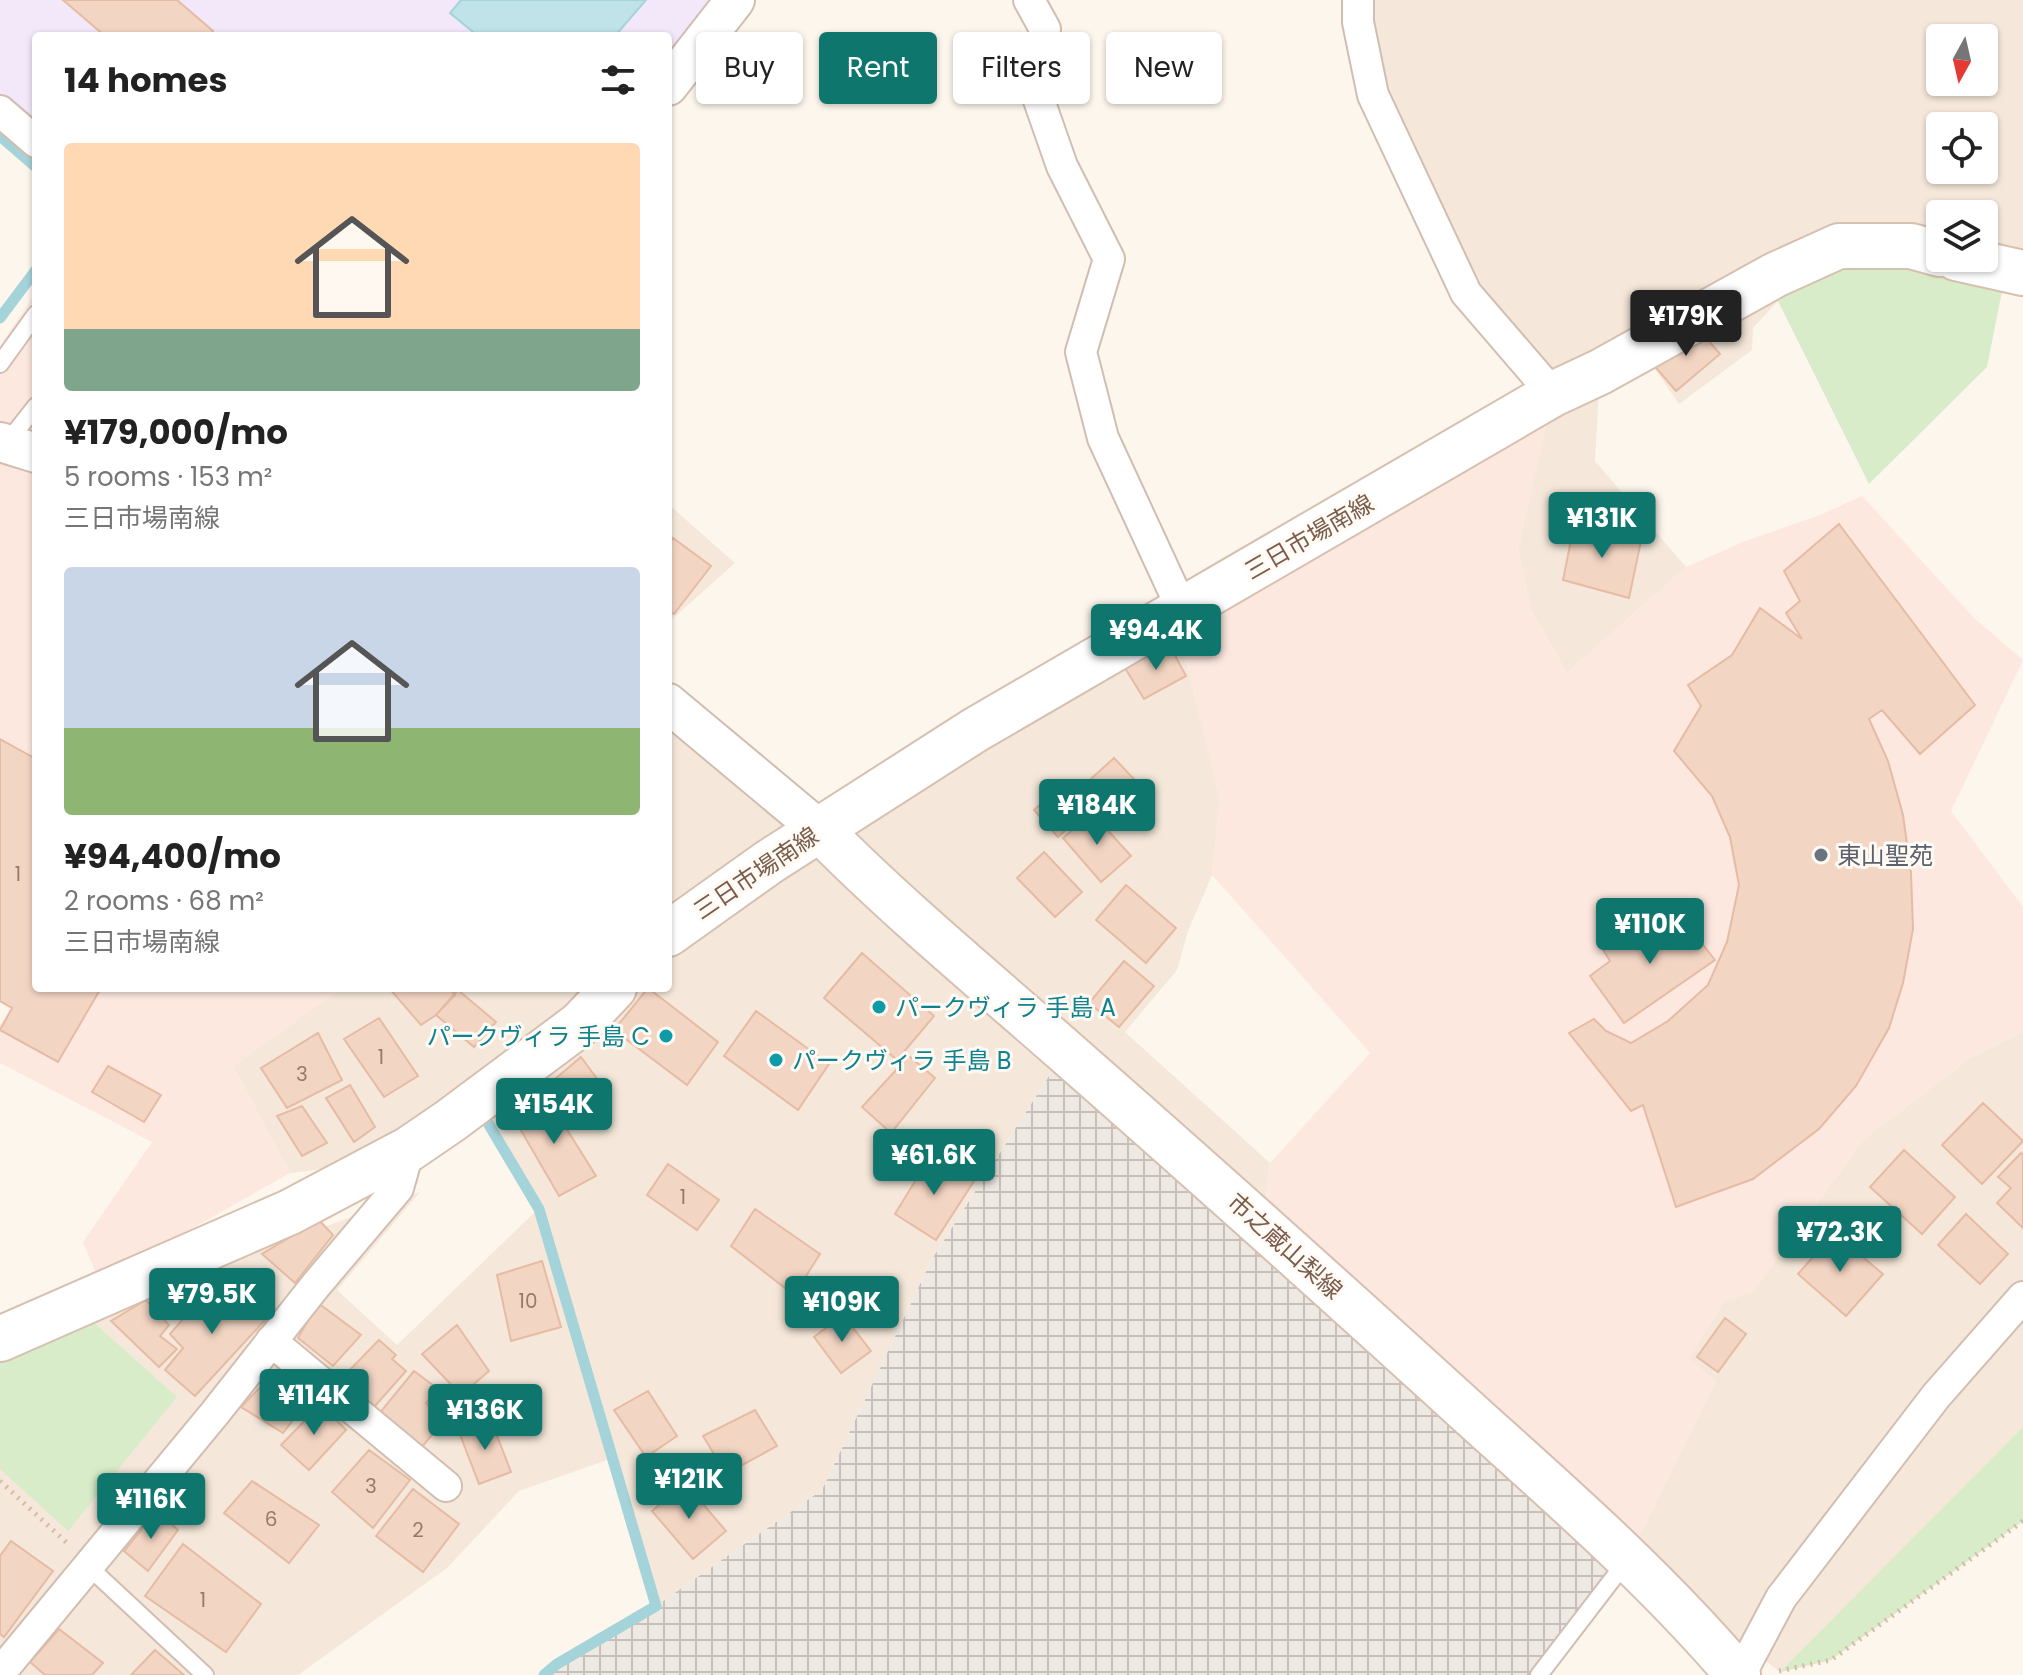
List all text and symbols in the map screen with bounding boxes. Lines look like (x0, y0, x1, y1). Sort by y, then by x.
north arrow (1926, 24, 1998, 96)
map controls (1926, 24, 1998, 272)
chip: Buy (696, 32, 803, 104)
chip: Rent (819, 32, 937, 104)
chip: Filters (953, 32, 1090, 104)
chip: New (1106, 32, 1222, 104)
text: 14 homes (64, 56, 228, 104)
icon: filters (596, 58, 640, 102)
button: locate (1926, 112, 1998, 184)
icon: home (280, 195, 424, 339)
button: layers (1926, 200, 1998, 272)
pin: ¥179K (1630, 290, 1742, 358)
text: ¥179K (1648, 298, 1724, 334)
text: ¥179,000/mo (64, 408, 288, 456)
text: 5 rooms · 153 m² (64, 459, 272, 495)
street label: 三日市場南線 (1238, 487, 1380, 587)
pin: ¥131K (1546, 492, 1658, 560)
text: 三日市場南線 (64, 500, 220, 536)
text: ¥131K (1567, 500, 1637, 536)
pin: ¥94.4K (1091, 604, 1221, 672)
text: ¥94.4K (1109, 612, 1203, 648)
icon: home (280, 619, 424, 763)
pin: ¥184K (1041, 779, 1153, 847)
text: ¥184K (1057, 787, 1137, 823)
street label: 三日市場南線 (687, 819, 825, 927)
text: ¥94,400/mo (64, 832, 281, 880)
place label: 東山聖苑 (1837, 839, 1933, 872)
marker: 東山聖苑 (1812, 846, 1830, 864)
house number: 1 (15, 860, 21, 888)
text: 2 rooms · 68 m² (64, 883, 264, 919)
pin: ¥110K (1594, 898, 1706, 966)
text: ¥110K (1614, 906, 1686, 942)
text: 三日市場南線 (64, 924, 220, 960)
place label: パークヴィラ 手島 A (895, 991, 1116, 1024)
marker: パークヴィラ 手島 A (870, 998, 888, 1016)
place label: パークヴィラ 手島 C (427, 1020, 650, 1053)
marker: パークヴィラ 手島 C (657, 1027, 675, 1045)
house number: 1 (378, 1043, 384, 1071)
place label: パークヴィラ 手島 B (792, 1044, 1012, 1077)
marker: パークヴィラ 手島 B (767, 1051, 785, 1069)
house number: 3 (296, 1060, 308, 1088)
pin: ¥154K (498, 1078, 610, 1146)
text: ¥154K (514, 1086, 594, 1122)
pin: ¥61.6K (869, 1129, 999, 1197)
text: ¥61.6K (891, 1137, 977, 1173)
house number: 1 (680, 1183, 686, 1211)
street label: 市之蔵山梨線 (1220, 1186, 1350, 1306)
pin: ¥72.3K (1775, 1206, 1905, 1274)
text: ¥72.3K (1796, 1214, 1884, 1250)
pin: ¥79.5K (147, 1268, 277, 1336)
text: ¥79.5K (167, 1276, 257, 1312)
pin: ¥109K (786, 1276, 898, 1344)
text: ¥109K (803, 1284, 881, 1320)
house number: 10 (519, 1287, 537, 1315)
pin: ¥114K (258, 1369, 370, 1437)
text: ¥114K (278, 1377, 350, 1413)
pin: ¥136K (429, 1384, 541, 1452)
text: ¥136K (446, 1392, 524, 1428)
pin: ¥121K (633, 1453, 745, 1521)
text: ¥121K (654, 1461, 724, 1497)
house number: 3 (365, 1472, 377, 1500)
pin: ¥116K (95, 1473, 207, 1541)
text: ¥116K (115, 1481, 187, 1517)
house number: 6 (265, 1505, 277, 1533)
house number: 2 (412, 1516, 424, 1544)
house number: 1 (200, 1586, 206, 1614)

